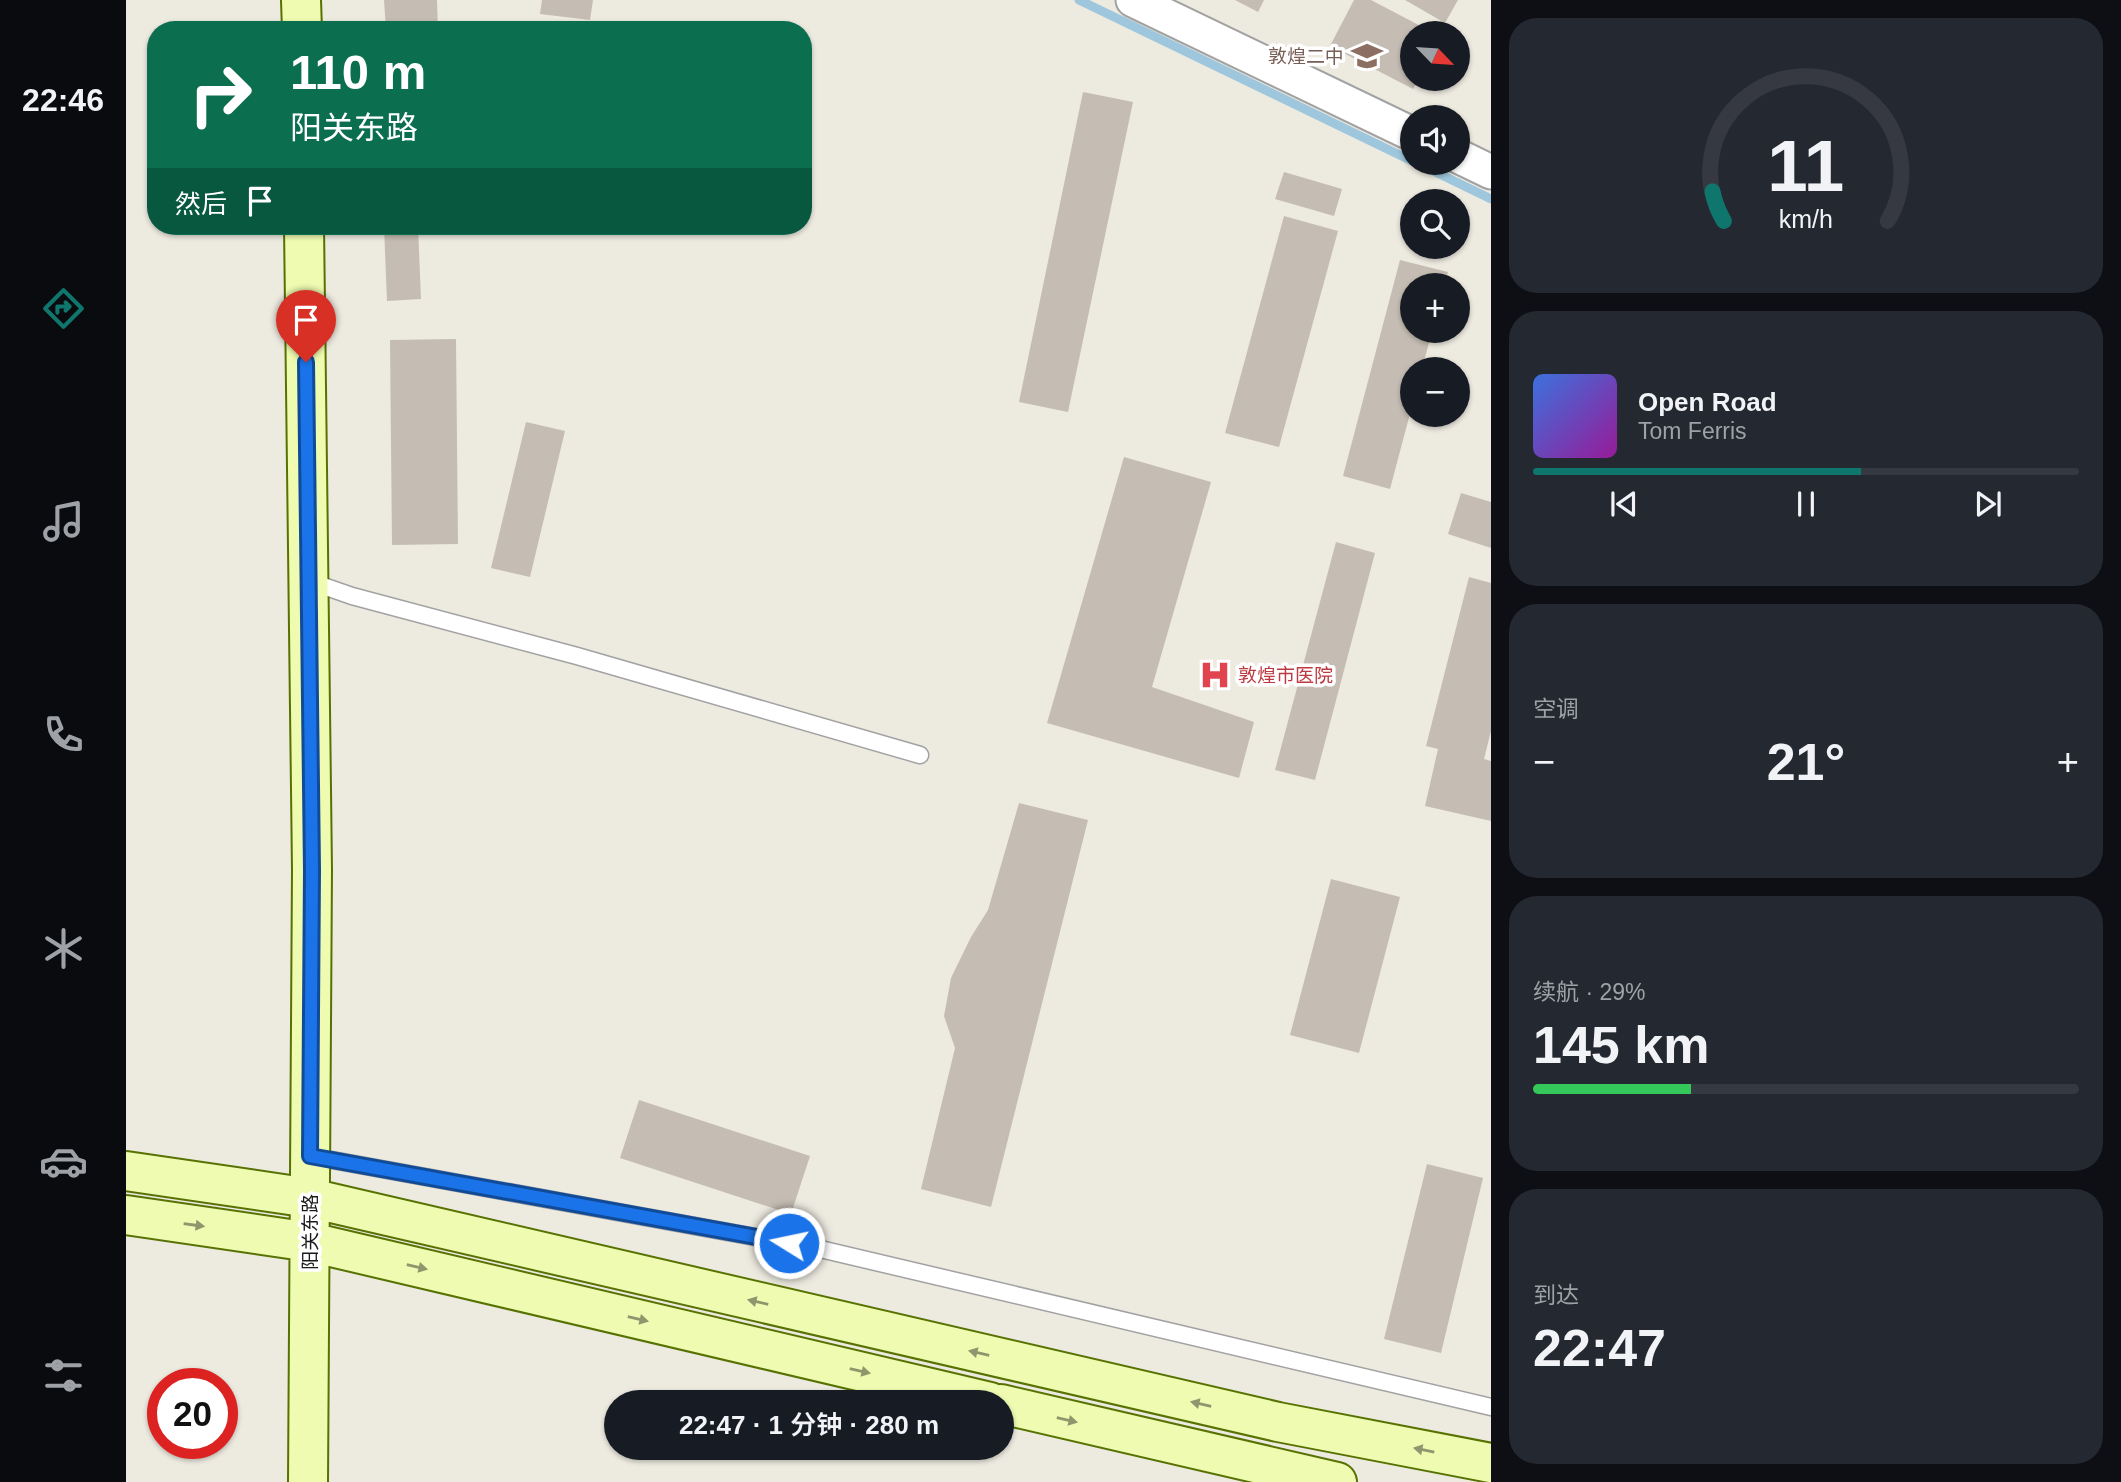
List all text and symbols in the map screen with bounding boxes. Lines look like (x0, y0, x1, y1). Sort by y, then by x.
north arrow (1400, 21, 1470, 91)
map controls (1400, 21, 1470, 427)
school or university icon: 敦煌二中 (1350, 39, 1384, 73)
text: 110 m (290, 45, 426, 99)
place label: 敦煌二中 (1268, 46, 1344, 67)
icon: right (175, 49, 266, 140)
text: 22:46 (22, 82, 104, 118)
button: sound (1400, 105, 1470, 175)
text: 阳关东路 (290, 110, 418, 146)
text: 11 (1768, 126, 1844, 207)
icon: arrive (241, 182, 279, 220)
text: 然后 (175, 189, 227, 219)
button: search (1400, 189, 1470, 259)
text: km/h (1779, 205, 1833, 233)
button: + (1400, 273, 1470, 343)
icon: directions (39, 284, 88, 333)
pin (276, 290, 336, 362)
icon: arrive (287, 301, 325, 339)
button: − (1400, 357, 1470, 427)
text: Open Road (1638, 387, 1777, 417)
text: Tom Ferris (1638, 418, 1747, 444)
icon: previous (1605, 485, 1643, 523)
icon: pause (1787, 485, 1825, 523)
icon: next (1969, 485, 2007, 523)
icon: music (39, 497, 88, 546)
hospital icon: 敦煌市医院 (1198, 658, 1232, 692)
place label: 敦煌市医院 (1238, 665, 1333, 686)
text: 空调 (1533, 696, 1579, 722)
icon: phone (39, 710, 88, 759)
text: 21° (1767, 733, 1845, 791)
text: − (1533, 741, 1555, 783)
text: + (2057, 741, 2079, 783)
icon: climate (39, 924, 88, 973)
text: 续航 · 29% (1533, 979, 1645, 1005)
text: 145 km (1533, 1016, 1709, 1074)
icon: car (39, 1137, 88, 1186)
street label: 阳关东路 (300, 1194, 321, 1270)
position arrow (752, 1206, 826, 1280)
one-way arrow (183, 1220, 205, 1231)
one-way arrow (406, 1262, 428, 1273)
text: 到达 (1533, 1282, 1579, 1308)
one-way arrow (747, 1296, 769, 1307)
one-way arrow (627, 1314, 649, 1325)
text: 22:47 (1533, 1319, 1666, 1377)
one-way arrow (968, 1347, 990, 1358)
icon: filters (39, 1351, 88, 1400)
one-way arrow (849, 1366, 871, 1377)
speed limit sign: 20 (147, 1368, 238, 1459)
one-way arrow (1190, 1398, 1212, 1409)
text: 22:47 · 1 分钟 · 280 m (679, 1410, 939, 1440)
one-way arrow (1057, 1415, 1079, 1426)
one-way arrow (1413, 1444, 1435, 1455)

